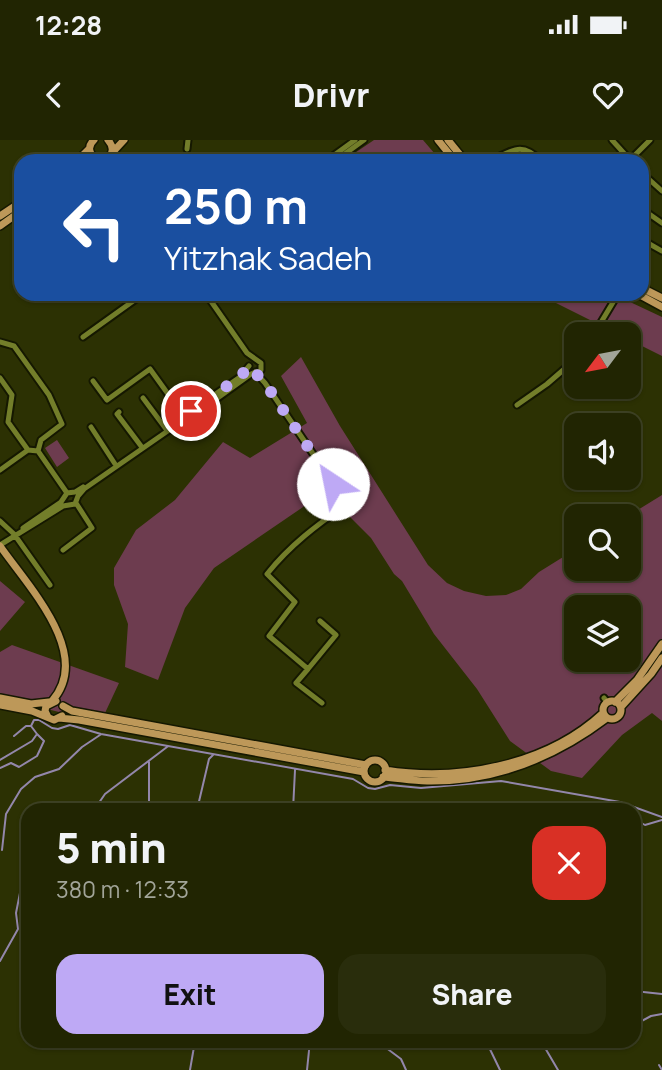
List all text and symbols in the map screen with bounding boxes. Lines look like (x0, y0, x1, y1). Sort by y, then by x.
text: 12:28 (35, 7, 102, 43)
text: Drivr (293, 73, 369, 117)
icon: back (35, 76, 73, 114)
icon: heart (589, 76, 627, 114)
text: 250 m (164, 172, 308, 239)
icon: left (49, 182, 140, 273)
text: Yitzhak Sadeh (164, 236, 372, 280)
north arrow (564, 322, 640, 399)
map controls (564, 322, 641, 672)
pin (161, 381, 221, 441)
icon: arrive (172, 392, 210, 430)
button: sound (564, 413, 641, 490)
position arrow (296, 447, 370, 521)
button: search (564, 504, 641, 581)
button: layers (564, 595, 641, 672)
text: 5 min (56, 818, 167, 876)
button: close (532, 826, 606, 900)
text: 380 m · 12:33 (56, 873, 189, 905)
button: Exit (56, 954, 324, 1034)
button: Share (338, 954, 606, 1034)

